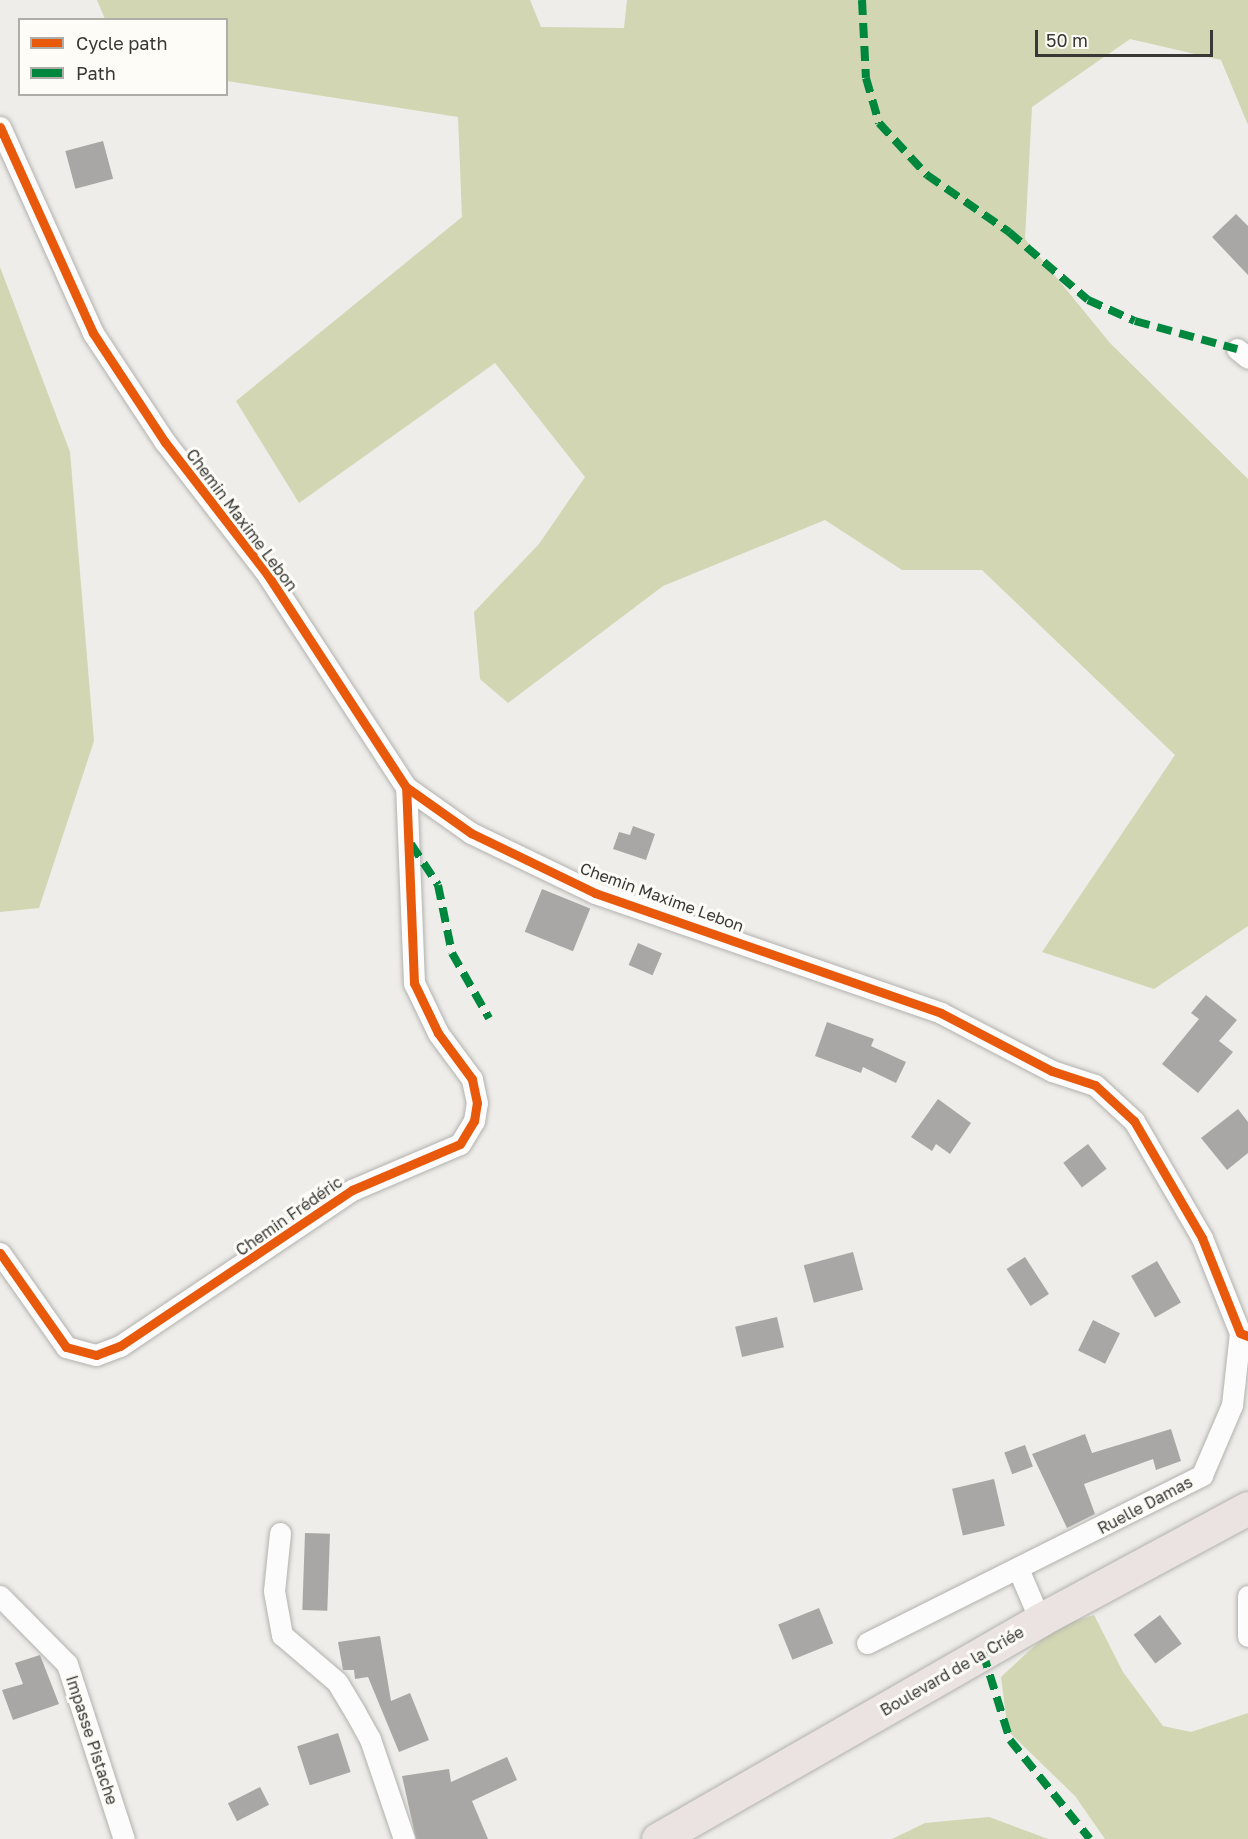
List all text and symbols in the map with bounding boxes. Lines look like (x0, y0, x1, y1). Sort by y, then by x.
legend (18, 18, 228, 96)
scale bar (1038, 18, 1216, 56)
text: 50 m (1046, 29, 1088, 51)
text: Cycle path (76, 32, 168, 54)
text: Path (76, 62, 116, 84)
street label: Chemin Maxime Lebon (182, 445, 302, 595)
street label: Chemin Maxime Lebon (577, 858, 747, 936)
street label: Chemin Frédéric (232, 1172, 346, 1260)
street label: Ruelle Damas (1094, 1472, 1196, 1538)
street label: Boulevard de la Criée (877, 1622, 1027, 1720)
street label: Impasse Pistache (62, 1673, 122, 1807)

